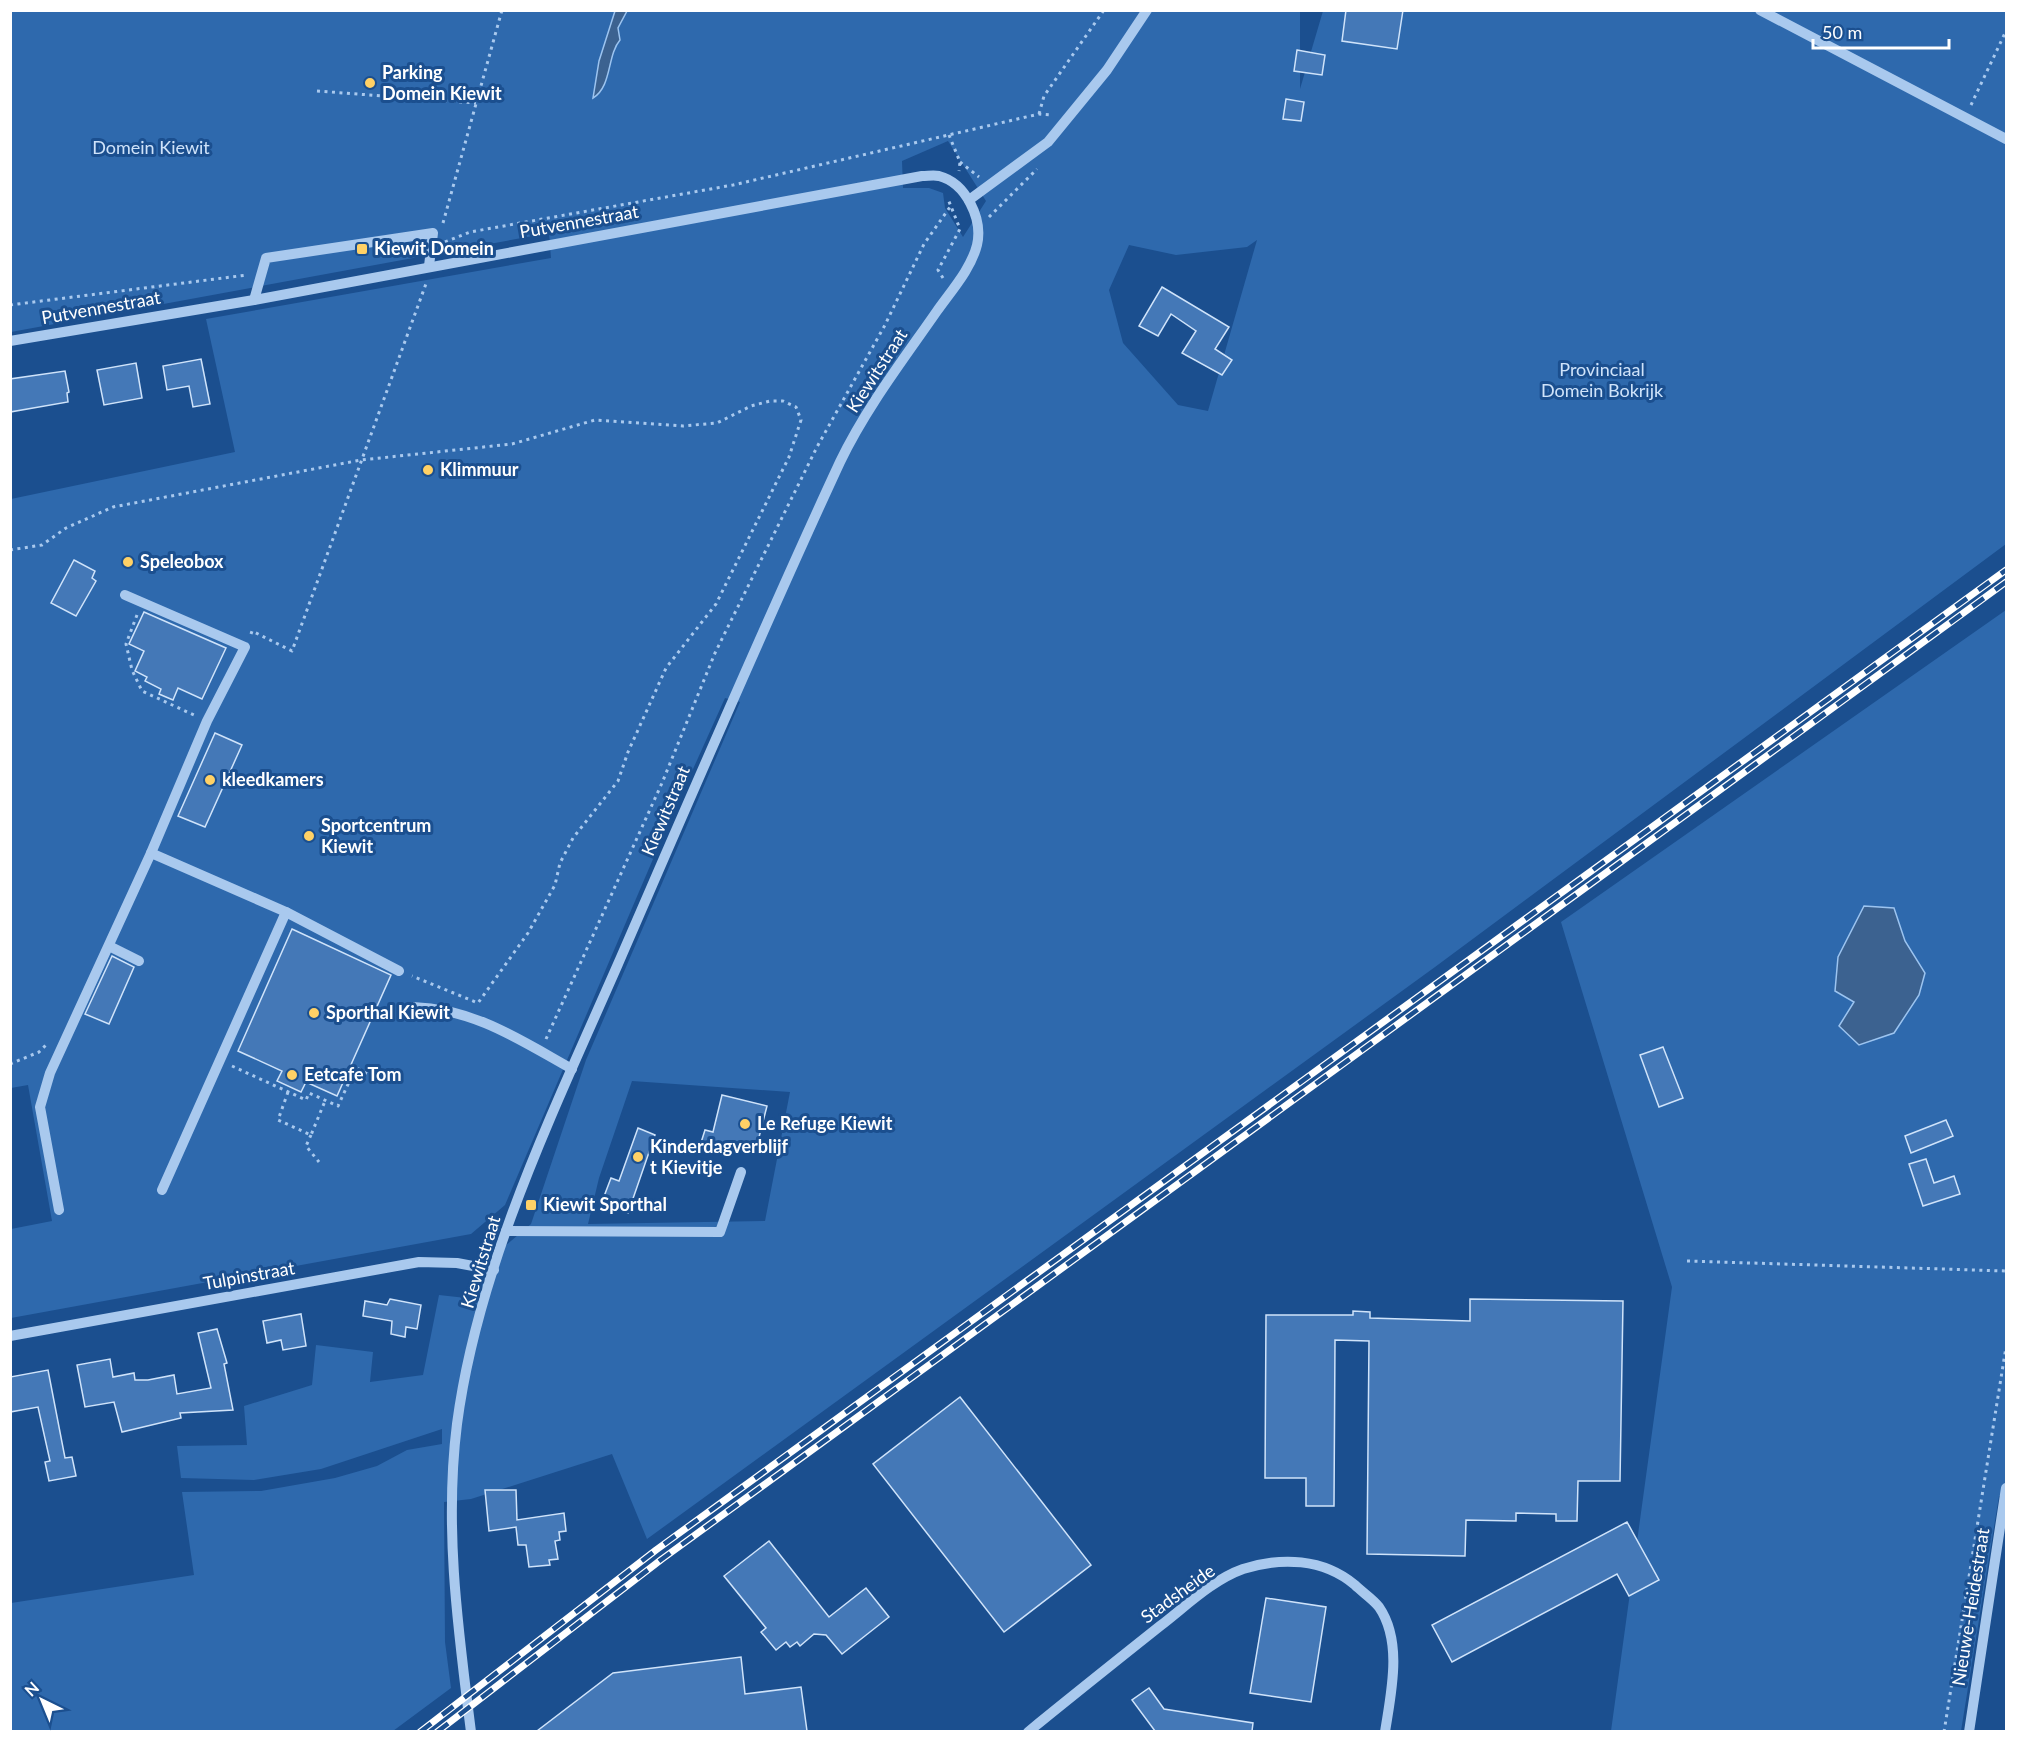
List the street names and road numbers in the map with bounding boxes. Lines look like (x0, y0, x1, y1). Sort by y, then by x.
street label: Putvennestraat (518, 200, 640, 242)
street label: Putvennestraat (40, 286, 162, 328)
street label: Kiewitstraat (841, 324, 912, 416)
street label: Kiewitstraat (636, 762, 694, 859)
street label: Kiewitstraat (456, 1212, 505, 1311)
street label: Tulpinstraat (201, 1256, 297, 1294)
street label: Nieuwe-Heidestraat (1947, 1526, 1993, 1687)
street label: Stadsheide (1136, 1559, 1219, 1627)

